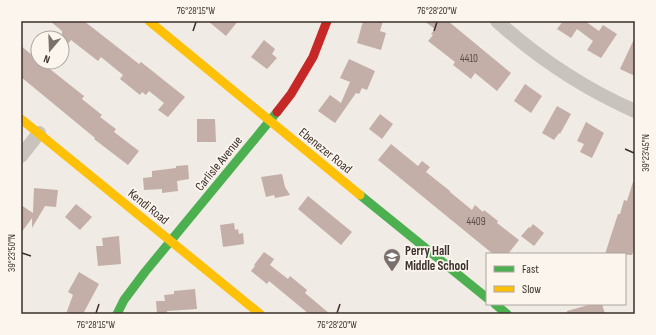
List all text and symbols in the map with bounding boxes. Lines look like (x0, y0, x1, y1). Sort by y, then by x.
text: 76°28'15"W (177, 5, 216, 17)
text: 76°28'20"W (417, 5, 457, 17)
north arrow (30, 30, 70, 70)
text: N (42, 52, 52, 66)
house number: 4410 (460, 52, 478, 65)
street label: Ebenezer Road (295, 124, 355, 177)
street label: Carlisle Avenue (192, 133, 246, 194)
text: 39°23'45"N (640, 134, 652, 172)
street label: Kendi Road (125, 185, 172, 228)
house number: 4409 (466, 215, 486, 228)
text: 39°23'50"N (6, 234, 18, 272)
place label: Perry Hall Middle School (405, 243, 469, 274)
school or university icon: Perry Hall Middle School (382, 247, 402, 272)
legend (486, 253, 626, 305)
text: Fast (522, 262, 539, 277)
text: Slow (522, 282, 541, 297)
text: 76°28'15"W (77, 319, 116, 331)
text: 76°28'20"W (317, 319, 357, 331)

